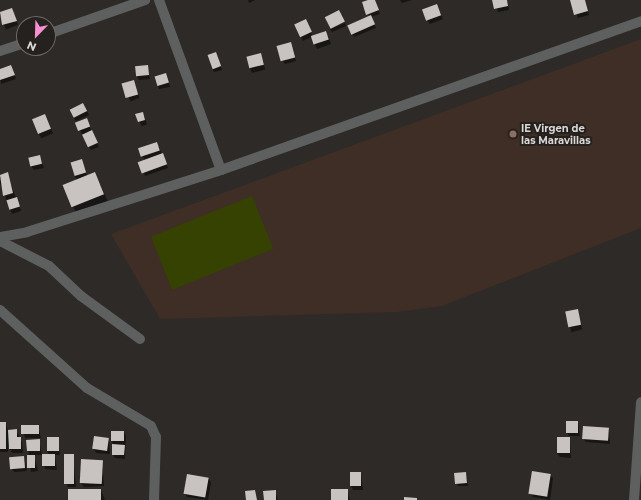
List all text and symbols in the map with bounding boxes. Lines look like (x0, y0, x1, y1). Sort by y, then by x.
north arrow (16, 16, 56, 56)
text: N (25, 38, 39, 54)
place label: IE Virgen de las Maravillas (521, 122, 591, 146)
marker: IE Virgen de las Maravillas (508, 129, 518, 139)

